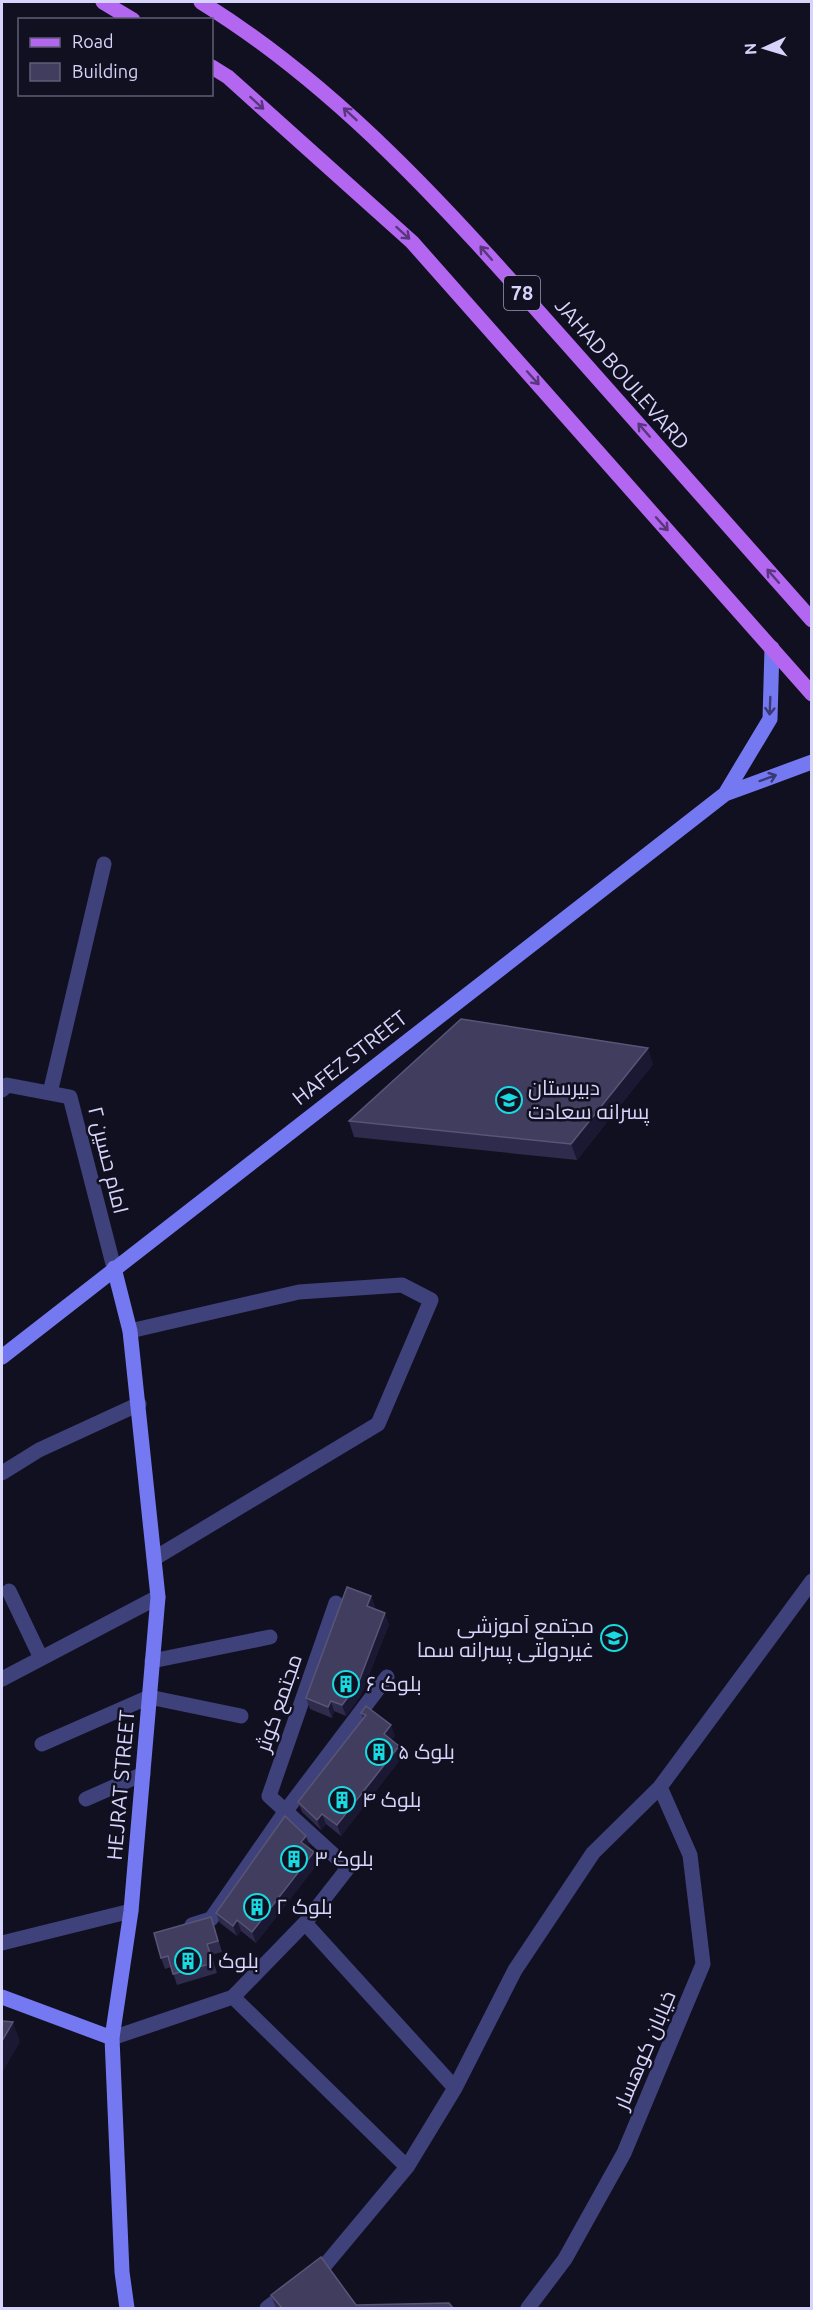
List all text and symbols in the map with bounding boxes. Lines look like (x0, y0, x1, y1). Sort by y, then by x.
legend (18, 18, 213, 96)
north arrow (735, 18, 795, 78)
text: Road (72, 31, 114, 51)
text: N (741, 42, 759, 56)
text: Building (72, 61, 138, 81)
one-way arrow (249, 96, 264, 110)
one-way arrow (343, 107, 358, 121)
one-way arrow (395, 226, 410, 240)
one-way arrow (480, 245, 493, 261)
road number: 78 (504, 276, 540, 310)
street label: JAHAD BOULEVARD (551, 293, 695, 454)
one-way arrow (526, 370, 540, 385)
one-way arrow (637, 423, 651, 439)
one-way arrow (655, 516, 669, 531)
one-way arrow (766, 569, 780, 584)
one-way arrow (765, 696, 776, 716)
one-way arrow (758, 772, 777, 783)
street label: HAFEZ STREET (287, 1005, 412, 1109)
place label: دبیرستان پسرانه سعادت (528, 1075, 650, 1126)
school or university icon: دبیرستان پسرانه سعادت (494, 1085, 524, 1115)
street label: امام حسین ۲ (81, 1104, 134, 1217)
place label: مجتمع آموزشی غیردولتی پسرانه سما (417, 1613, 594, 1664)
school or university icon: مجتمع آموزشی غیردولتی پسرانه سما (599, 1623, 629, 1653)
street label: مجتمع کوثر (250, 1651, 309, 1757)
building icon: بلوک ۶ (331, 1669, 361, 1699)
place label: بلوک ۶ (366, 1671, 422, 1696)
street label: HEJRAT STREET (101, 1708, 139, 1861)
building icon: بلوک ۵ (364, 1737, 394, 1767)
place label: بلوک ۵ (398, 1739, 455, 1764)
building icon: بلوک ۴ (327, 1785, 357, 1815)
place label: بلوک ۴ (362, 1787, 421, 1812)
building icon: بلوک ۳ (279, 1844, 309, 1874)
place label: بلوک ۳ (314, 1846, 374, 1871)
building icon: بلوک ۲ (242, 1892, 272, 1922)
place label: بلوک ۲ (276, 1894, 333, 1919)
building icon: بلوک ۱ (173, 1946, 203, 1976)
place label: بلوک ۱ (207, 1948, 259, 1973)
street label: خیابان کوهسار (608, 1987, 682, 2114)

